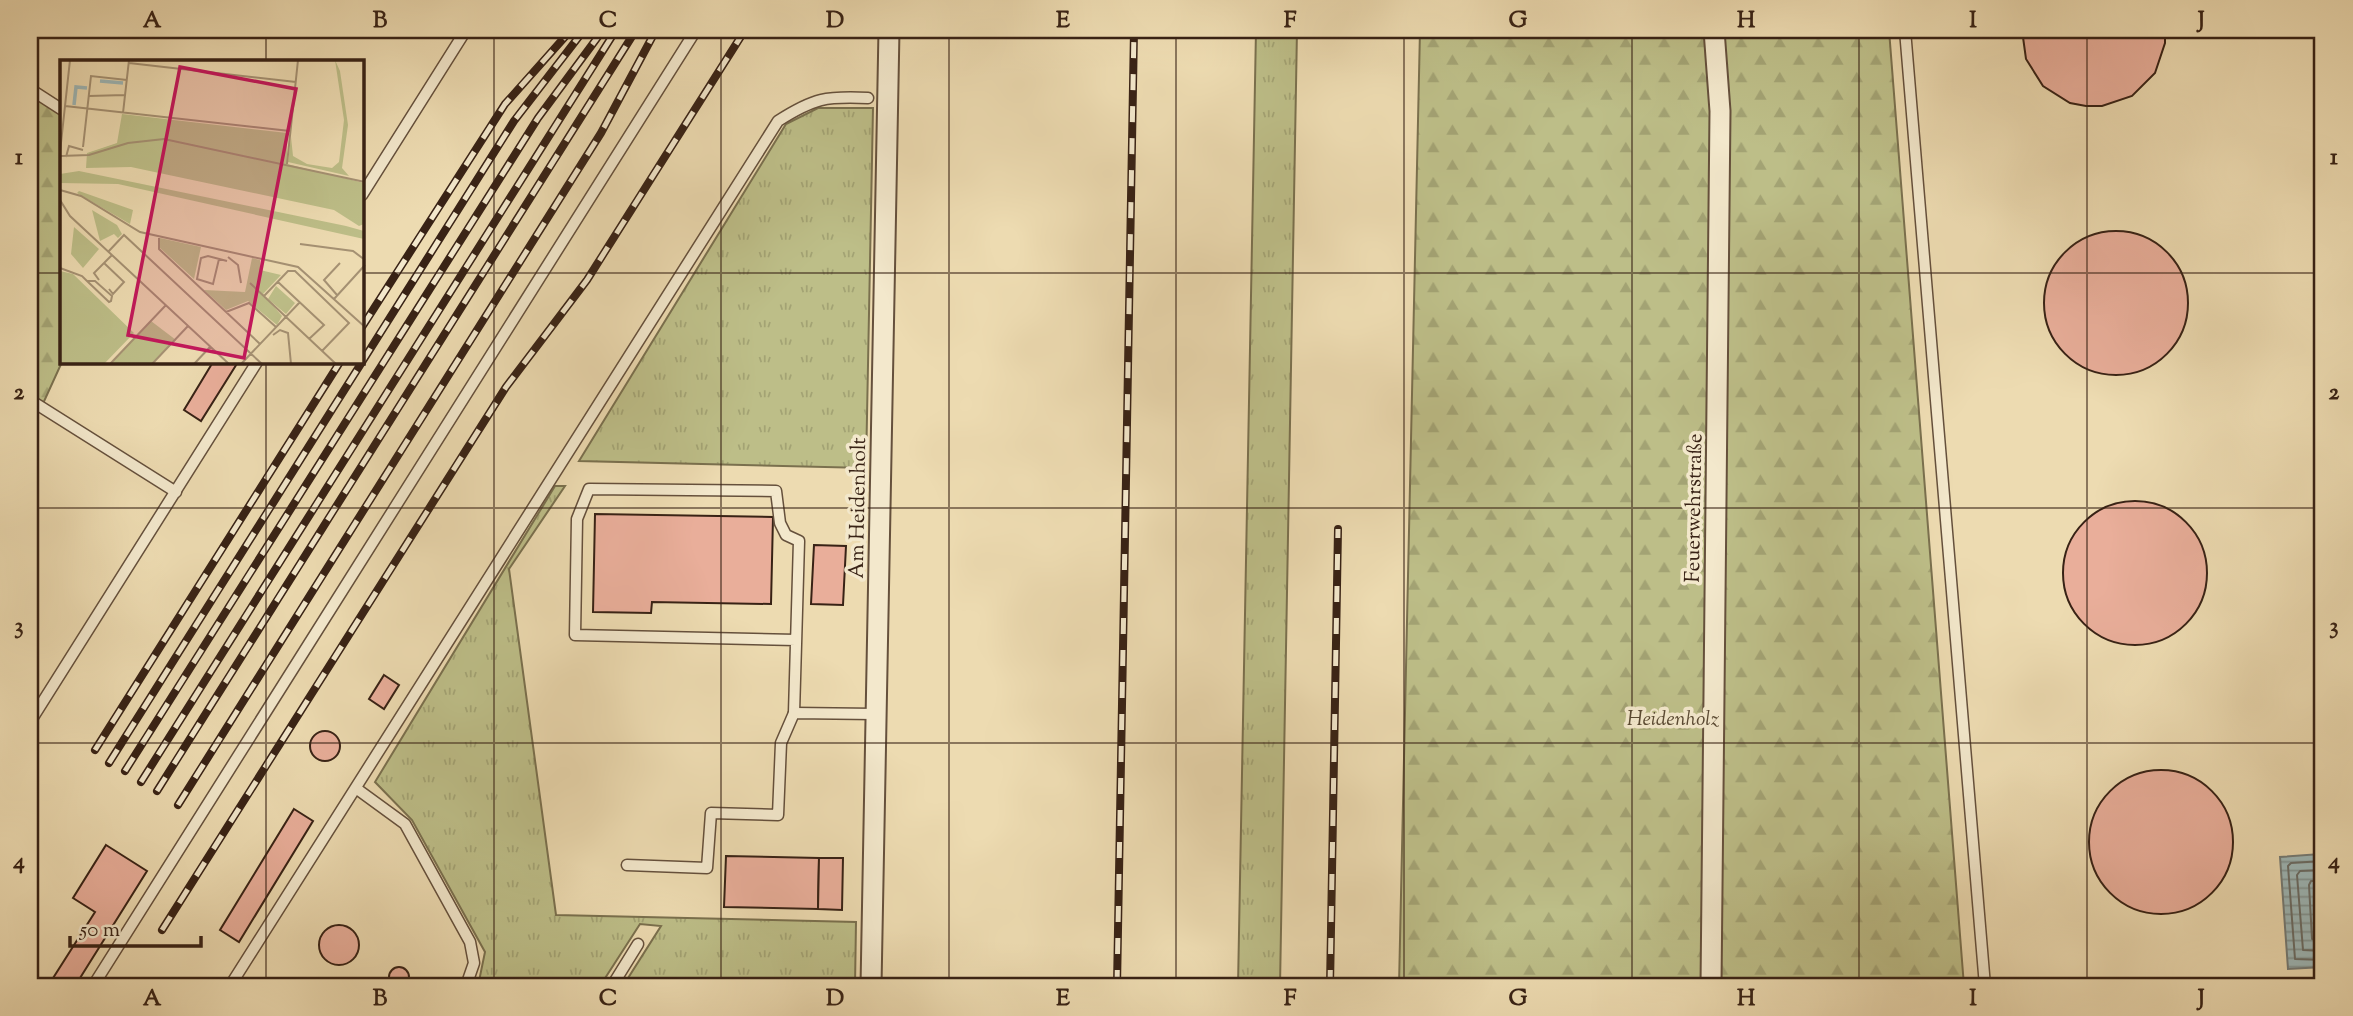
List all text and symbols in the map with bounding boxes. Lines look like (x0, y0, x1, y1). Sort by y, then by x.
text: A (143, 5, 162, 38)
text: B (373, 5, 388, 38)
text: C (599, 5, 617, 38)
text: D (826, 5, 844, 38)
text: E (1056, 5, 1070, 38)
text: F (1284, 5, 1297, 38)
text: G (1509, 5, 1528, 38)
text: H (1737, 5, 1756, 38)
text: I (1969, 5, 1977, 38)
text: J (2196, 5, 2205, 38)
inset map (60, 60, 364, 364)
text: 1 (15, 142, 23, 175)
text: 1 (2330, 142, 2338, 175)
text: 2 (14, 377, 25, 410)
text: 2 (2329, 377, 2340, 410)
street label: Feuerwehrstraße (1679, 433, 1711, 583)
street label: Am Heidenholt (843, 437, 875, 579)
text: 3 (14, 611, 24, 644)
text: 3 (2329, 611, 2339, 644)
park label: Heidenholz (1627, 705, 1720, 735)
text: 4 (12, 846, 25, 879)
text: 4 (2327, 846, 2340, 879)
scale bar (70, 904, 201, 948)
text: 50 m (79, 916, 120, 946)
text: A (143, 983, 162, 1016)
text: B (373, 983, 388, 1016)
text: C (599, 983, 617, 1016)
text: D (826, 983, 844, 1016)
text: E (1056, 983, 1070, 1016)
text: F (1284, 983, 1297, 1016)
text: G (1509, 983, 1528, 1016)
text: H (1737, 983, 1756, 1016)
text: I (1969, 983, 1977, 1016)
text: J (2196, 983, 2205, 1016)

